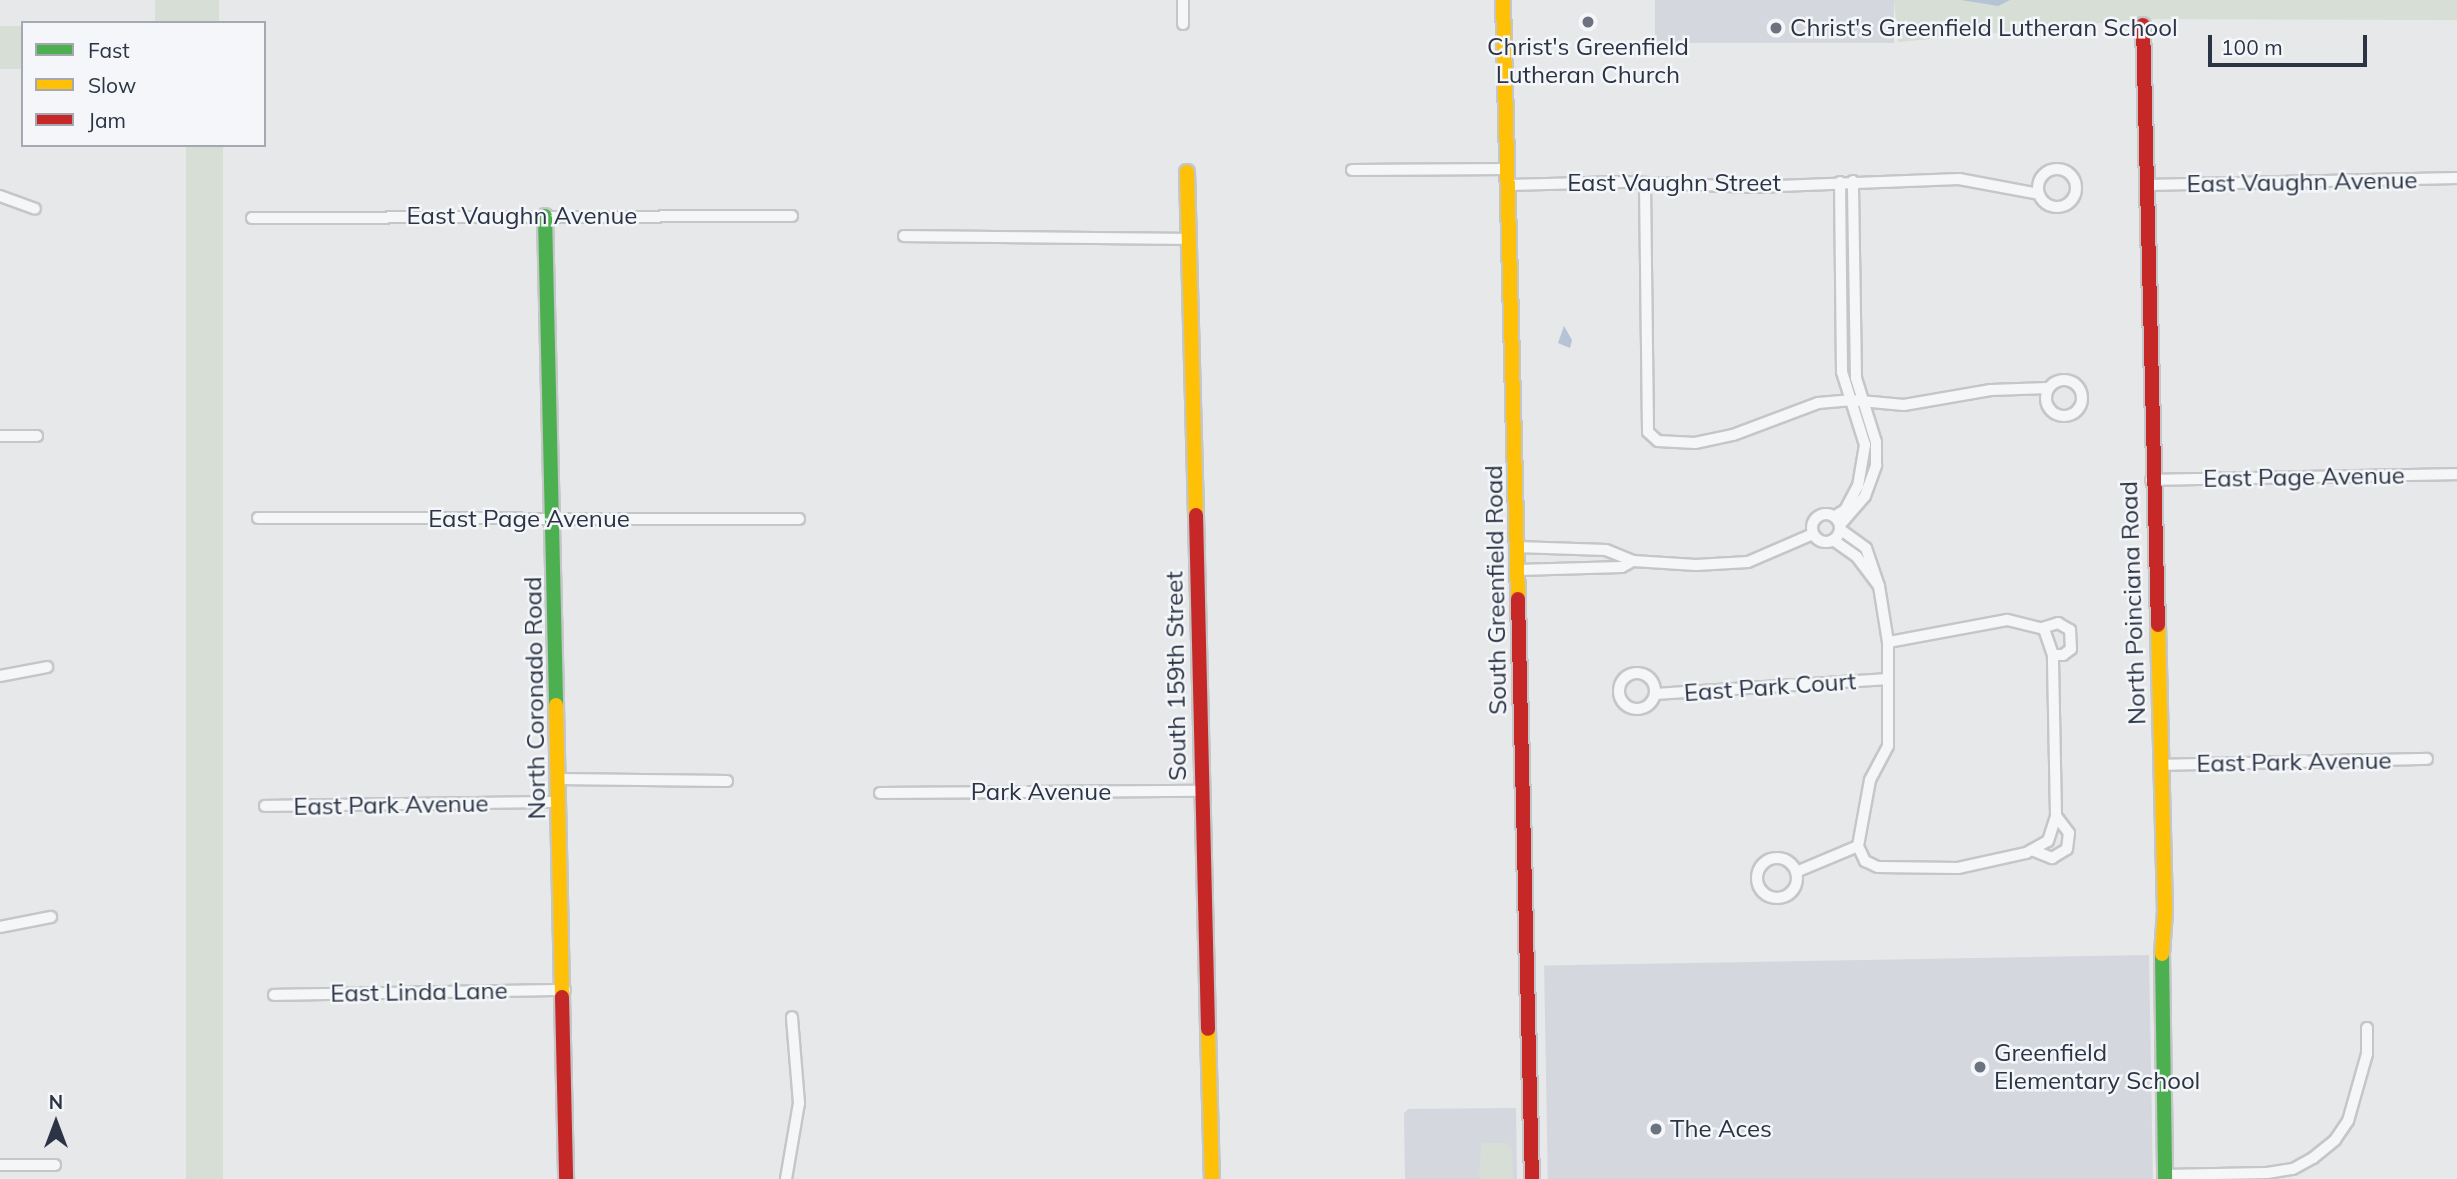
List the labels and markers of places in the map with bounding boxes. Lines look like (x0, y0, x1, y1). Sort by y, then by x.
marker: Christ's Greenfield Lutheran Church (1580, 14, 1596, 30)
place label: Christ's Greenfield Lutheran School (1790, 14, 2178, 42)
marker: Christ's Greenfield Lutheran School (1768, 20, 1784, 36)
place label: Christ's Greenfield Lutheran Church (1487, 33, 1689, 89)
place label: Greenfield Elementary School (1994, 1039, 2200, 1095)
marker: Greenfield Elementary School (1972, 1059, 1988, 1075)
place label: The Aces (1670, 1115, 1772, 1143)
marker: The Aces (1648, 1121, 1664, 1137)

